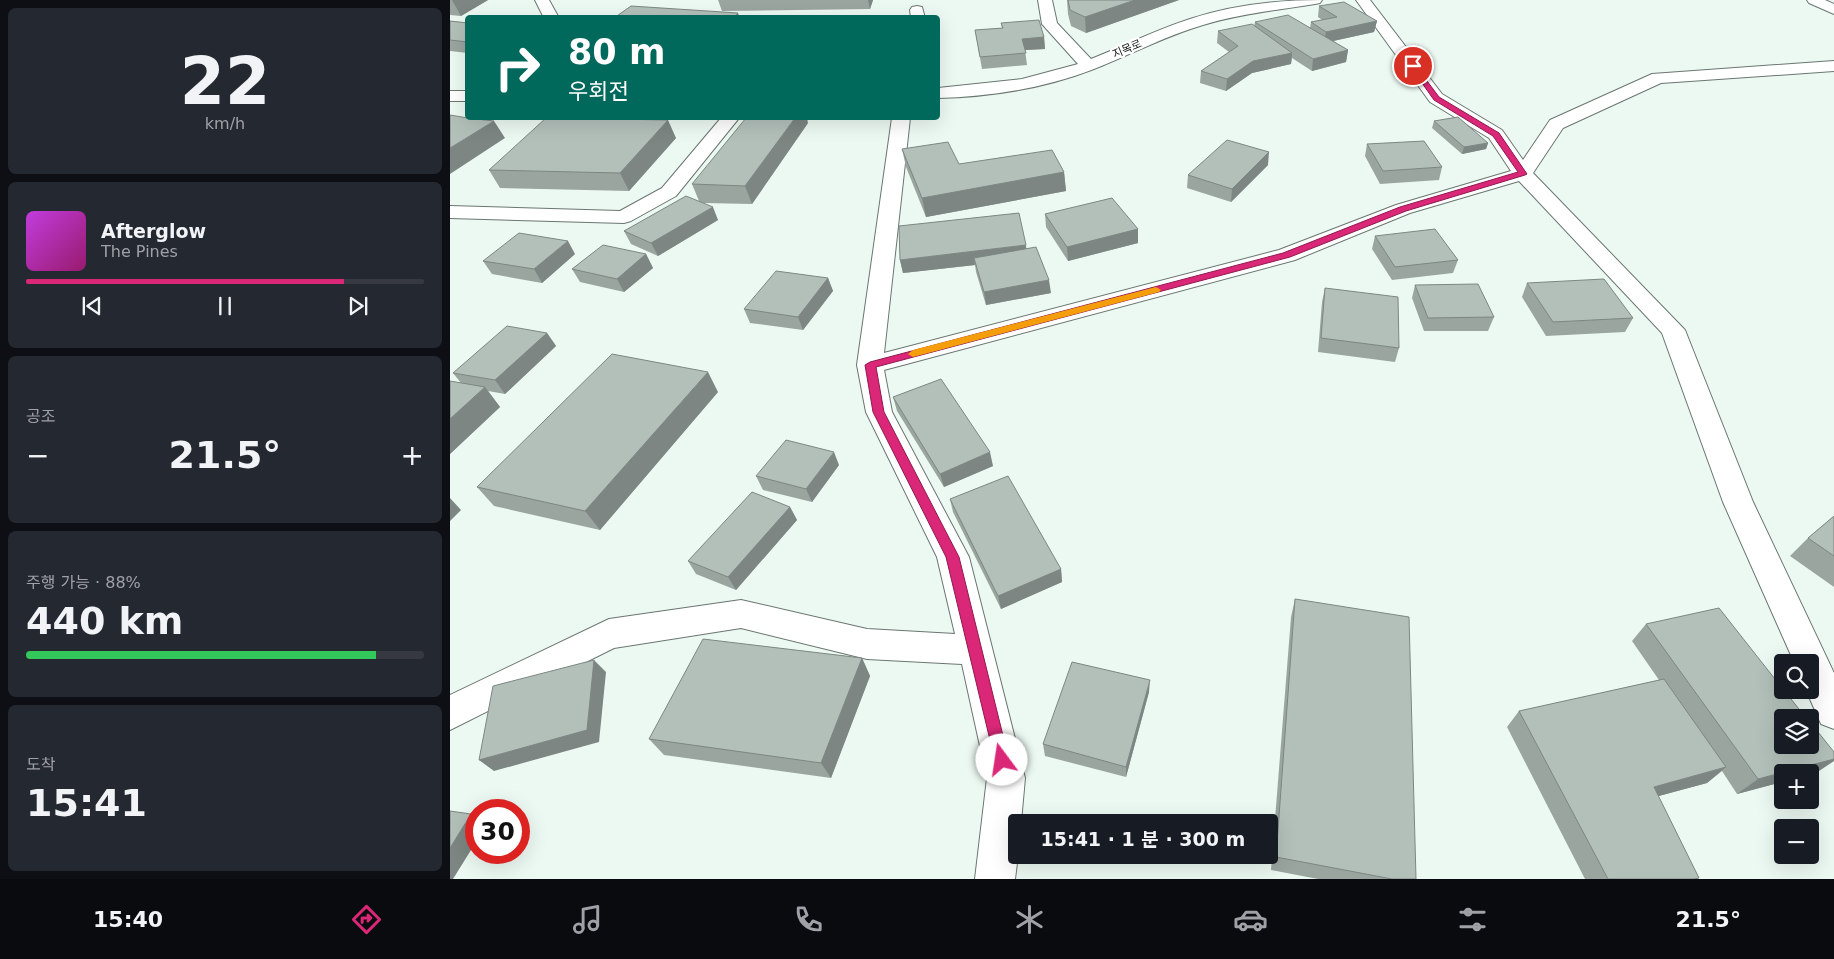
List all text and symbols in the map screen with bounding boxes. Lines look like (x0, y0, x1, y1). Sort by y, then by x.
text: 80 m (568, 32, 665, 72)
icon: right (485, 35, 550, 100)
street label: 지목로 (1110, 37, 1144, 61)
text: 22 (180, 44, 270, 119)
pin (1392, 45, 1434, 87)
icon: arrive (1399, 52, 1427, 80)
text: 우회전 (568, 79, 629, 104)
text: km/h (205, 114, 245, 133)
text: Afterglow (101, 220, 206, 242)
text: The Pines (101, 242, 178, 261)
icon: previous (78, 292, 106, 320)
icon: pause (211, 292, 239, 320)
icon: next (344, 292, 372, 320)
text: 공조 (26, 407, 55, 426)
text: 21.5° (169, 433, 281, 477)
text: − (26, 439, 49, 472)
text: + (401, 439, 424, 472)
text: 주행 가능 · 88% (26, 573, 141, 592)
text: 440 km (26, 599, 183, 643)
map controls (1774, 654, 1819, 864)
button: search (1774, 654, 1819, 699)
button: layers (1774, 709, 1819, 754)
position arrow (975, 733, 1027, 785)
text: 도착 (26, 755, 55, 774)
button: + (1774, 764, 1819, 809)
text: 15:41 (26, 781, 147, 825)
speed limit sign: 30 (465, 799, 530, 864)
button: − (1774, 819, 1819, 864)
text: 15:41 · 1 분 · 300 m (1041, 828, 1245, 850)
icon: directions (349, 902, 384, 937)
icon: music (570, 902, 605, 937)
icon: phone (791, 902, 826, 937)
icon: climate (1012, 902, 1047, 937)
icon: car (1233, 902, 1268, 937)
icon: filters (1455, 902, 1490, 937)
text: 15:40 (93, 907, 163, 932)
text: 21.5° (1676, 907, 1741, 932)

